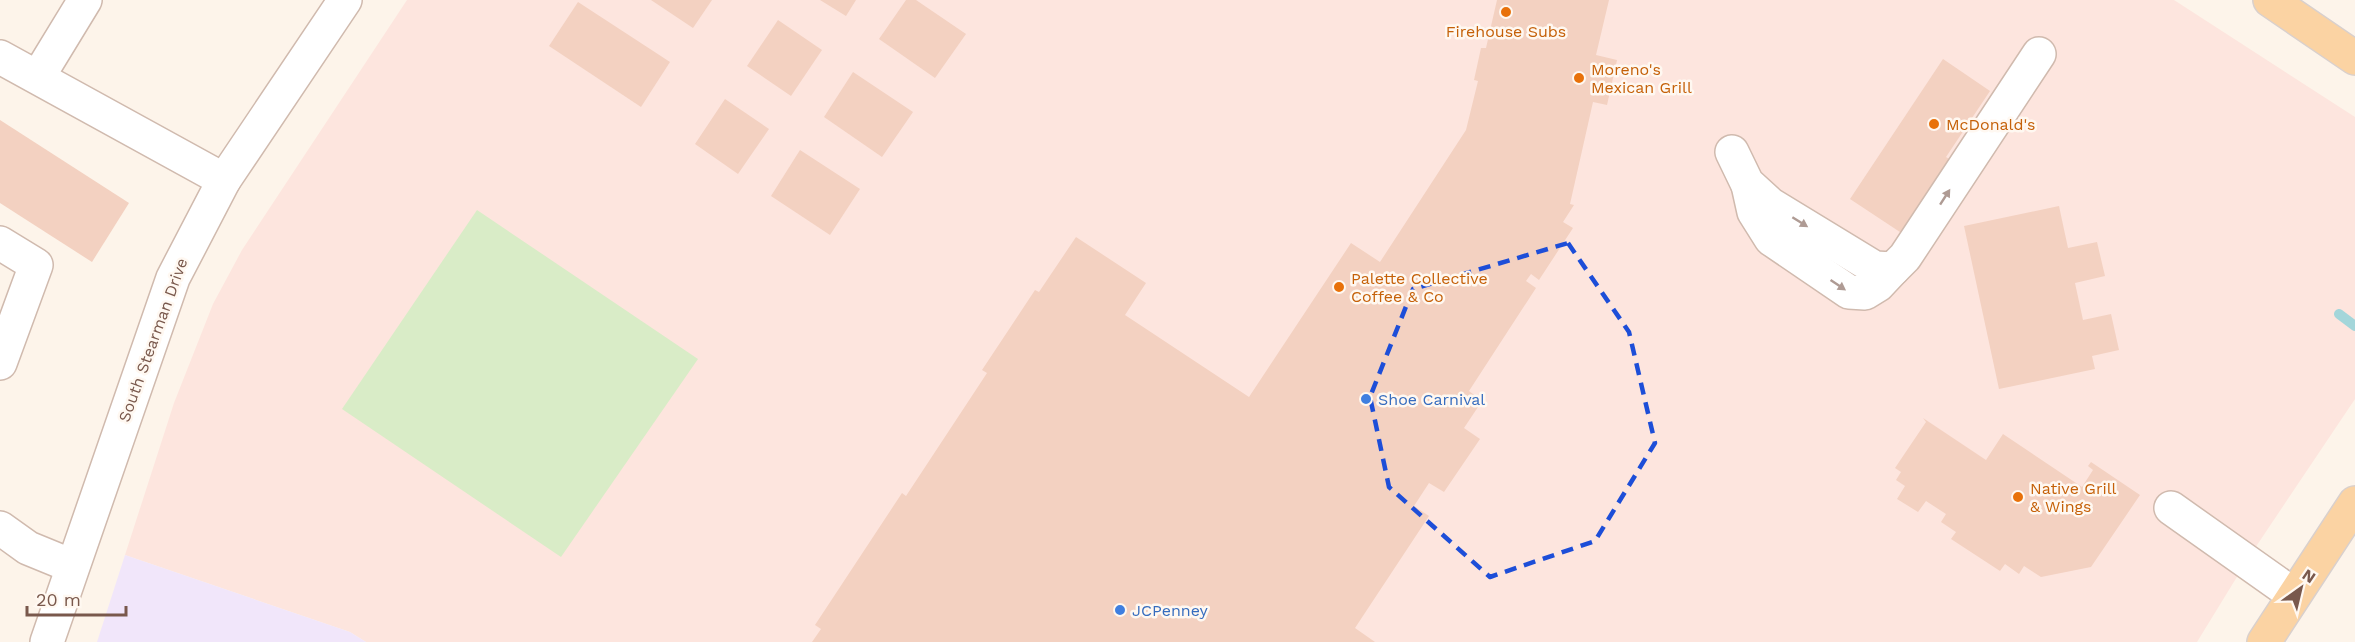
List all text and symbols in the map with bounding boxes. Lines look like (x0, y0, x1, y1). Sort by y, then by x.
marker: Firehouse Subs (1499, 5, 1513, 19)
place label: Firehouse Subs (1446, 22, 1566, 41)
place label: Moreno's Mexican Grill (1591, 60, 1692, 97)
marker: Moreno's Mexican Grill (1572, 71, 1586, 85)
place label: McDonald's (1946, 115, 2036, 134)
marker: McDonald's (1927, 117, 1941, 131)
one-way arrow (1939, 189, 1950, 205)
one-way arrow (1792, 217, 1809, 228)
street label: South Stearman Drive (114, 255, 192, 425)
place label: Palette Collective Coffee & Co (1351, 269, 1488, 306)
one-way arrow (1830, 279, 1846, 290)
marker: Palette Collective Coffee & Co (1332, 280, 1346, 294)
place label: Shoe Carnival (1378, 390, 1485, 409)
marker: Shoe Carnival (1359, 392, 1373, 406)
place label: Native Grill & Wings (2030, 479, 2117, 516)
marker: Native Grill & Wings (2011, 490, 2025, 504)
north arrow (2271, 558, 2331, 618)
text: N (2299, 565, 2319, 587)
scale bar (27, 579, 126, 617)
text: 20 m (36, 589, 81, 610)
place label: JCPenney (1132, 601, 1209, 620)
marker: JCPenney (1113, 603, 1127, 617)

